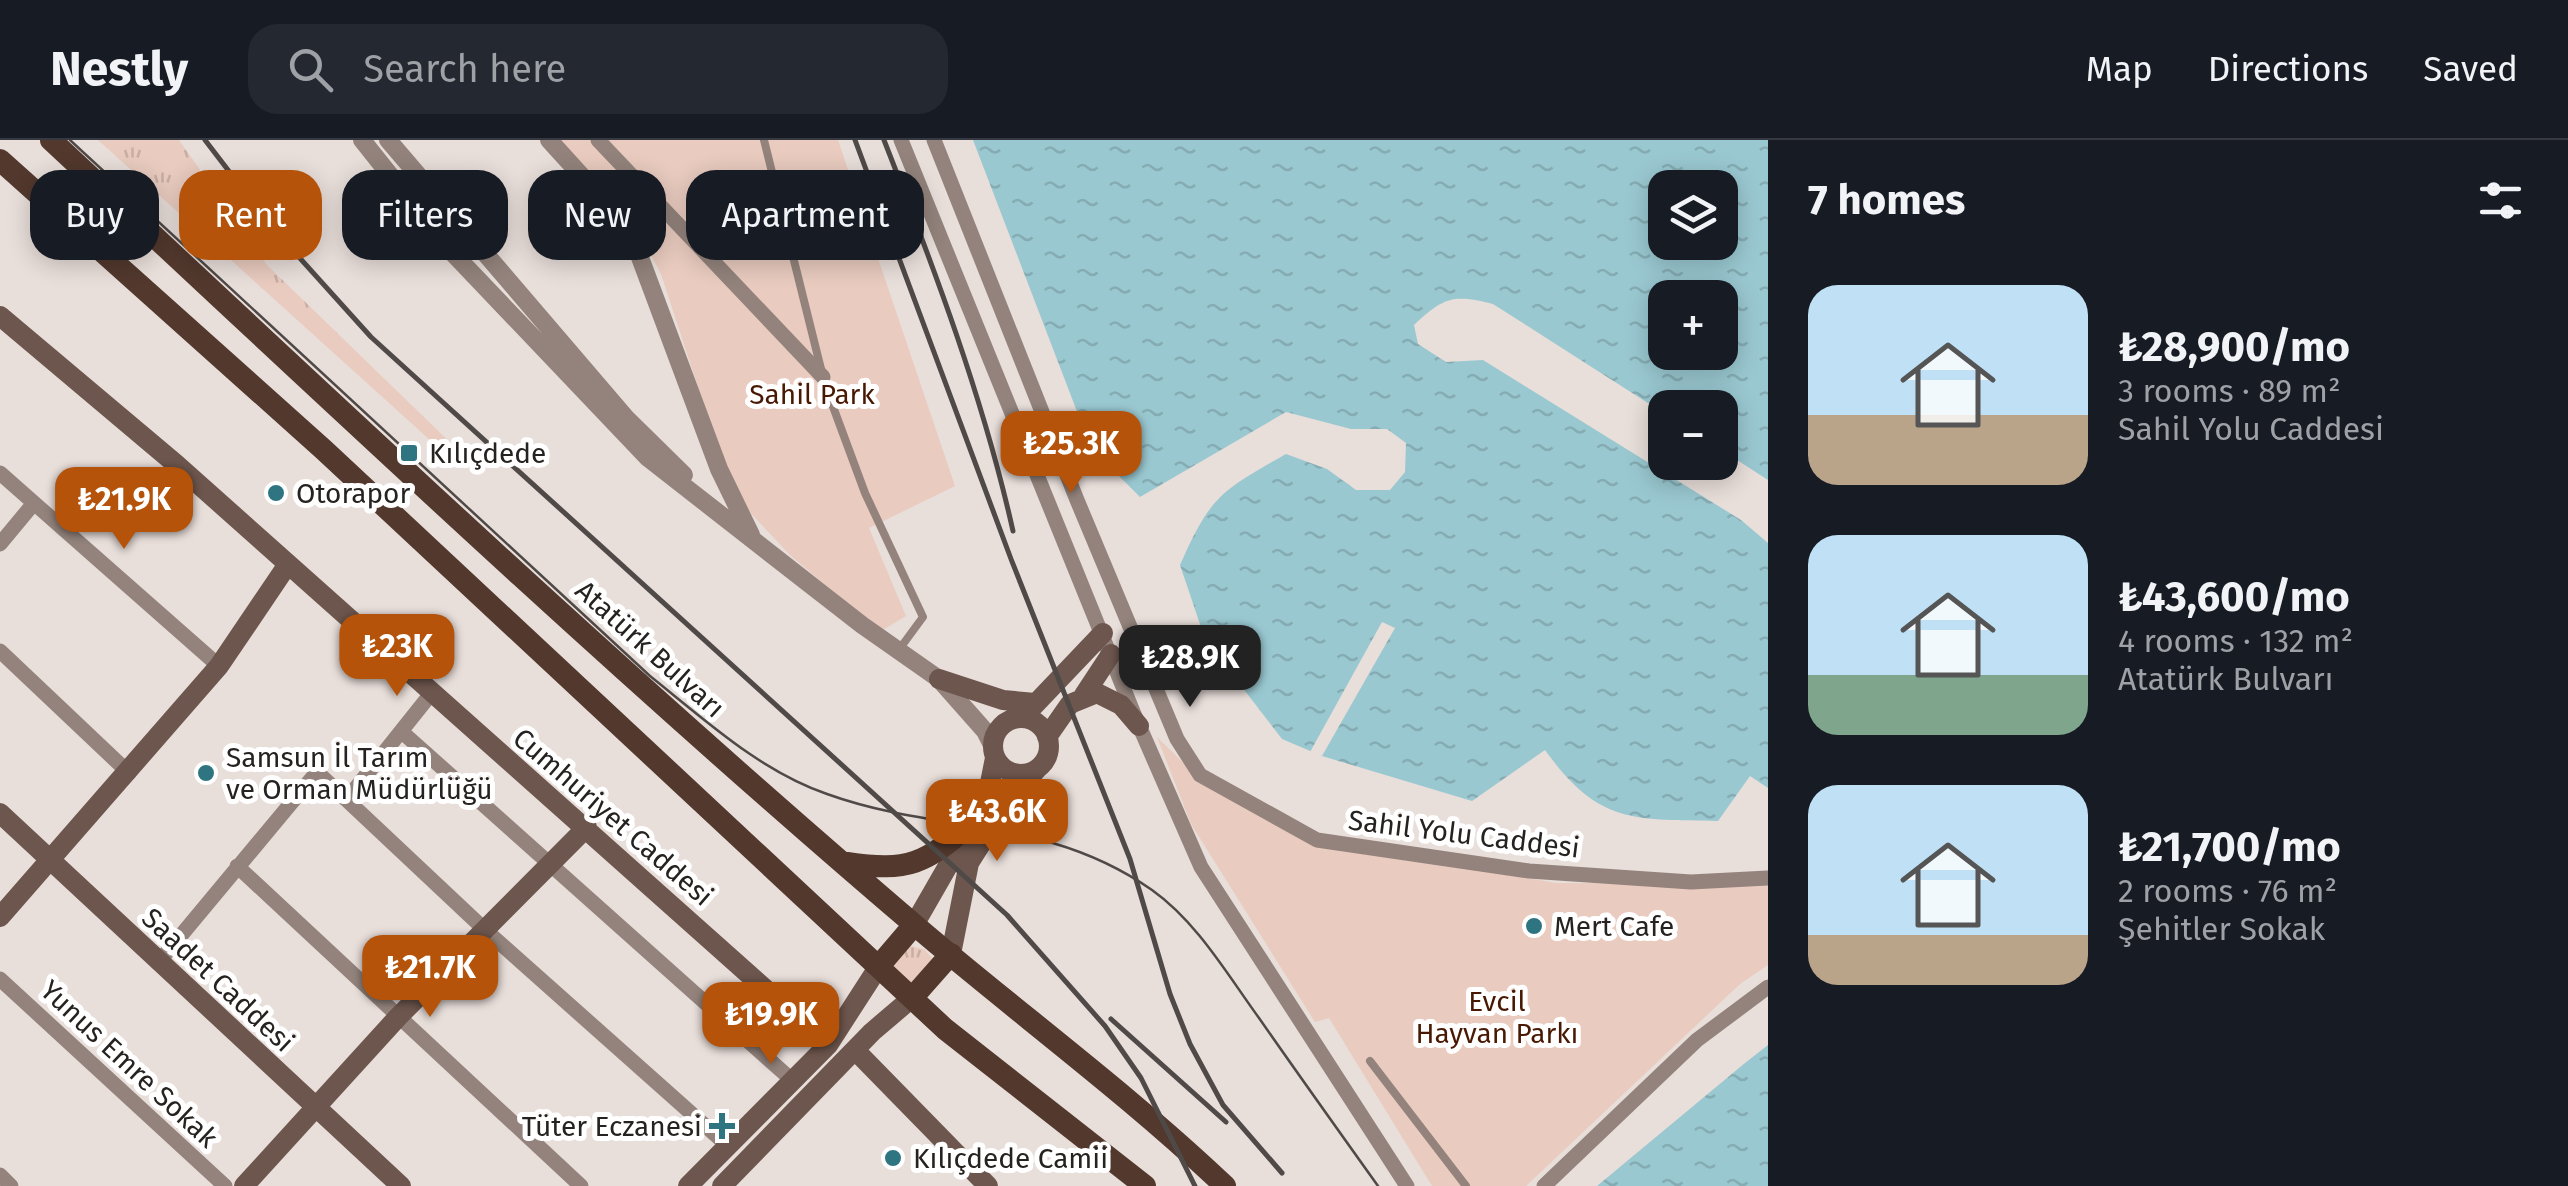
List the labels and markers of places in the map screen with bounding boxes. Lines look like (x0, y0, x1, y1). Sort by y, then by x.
pin: ₺25.3K (990, 411, 1152, 496)
place label: Kılıçdede (429, 437, 546, 470)
marker: Kılıçdede (398, 442, 420, 464)
pin: ₺21.9K (43, 467, 205, 552)
place label: Otorapor (296, 477, 410, 510)
marker: Otorapor (265, 482, 287, 504)
pin: ₺23K (338, 614, 456, 699)
pin: ₺28.9K (1109, 625, 1271, 710)
place label: Samsun İl Tarım ve Orman Müdürlüğü (226, 741, 493, 806)
marker: Samsun İl Tarım ve Orman Müdürlüğü (195, 762, 217, 784)
pin: ₺43.6K (916, 779, 1078, 864)
place label: Mert Cafe (1554, 910, 1674, 943)
marker: Mert Cafe (1523, 915, 1545, 937)
pin: ₺21.7K (349, 935, 511, 1020)
pin: ₺19.9K (690, 982, 852, 1067)
place label: Tüter Eczanesi (522, 1110, 702, 1143)
marker: Tüter Eczanesi (711, 1115, 733, 1137)
place label: Kılıçdede Camii (913, 1142, 1108, 1175)
marker: Kılıçdede Camii (882, 1147, 904, 1169)

